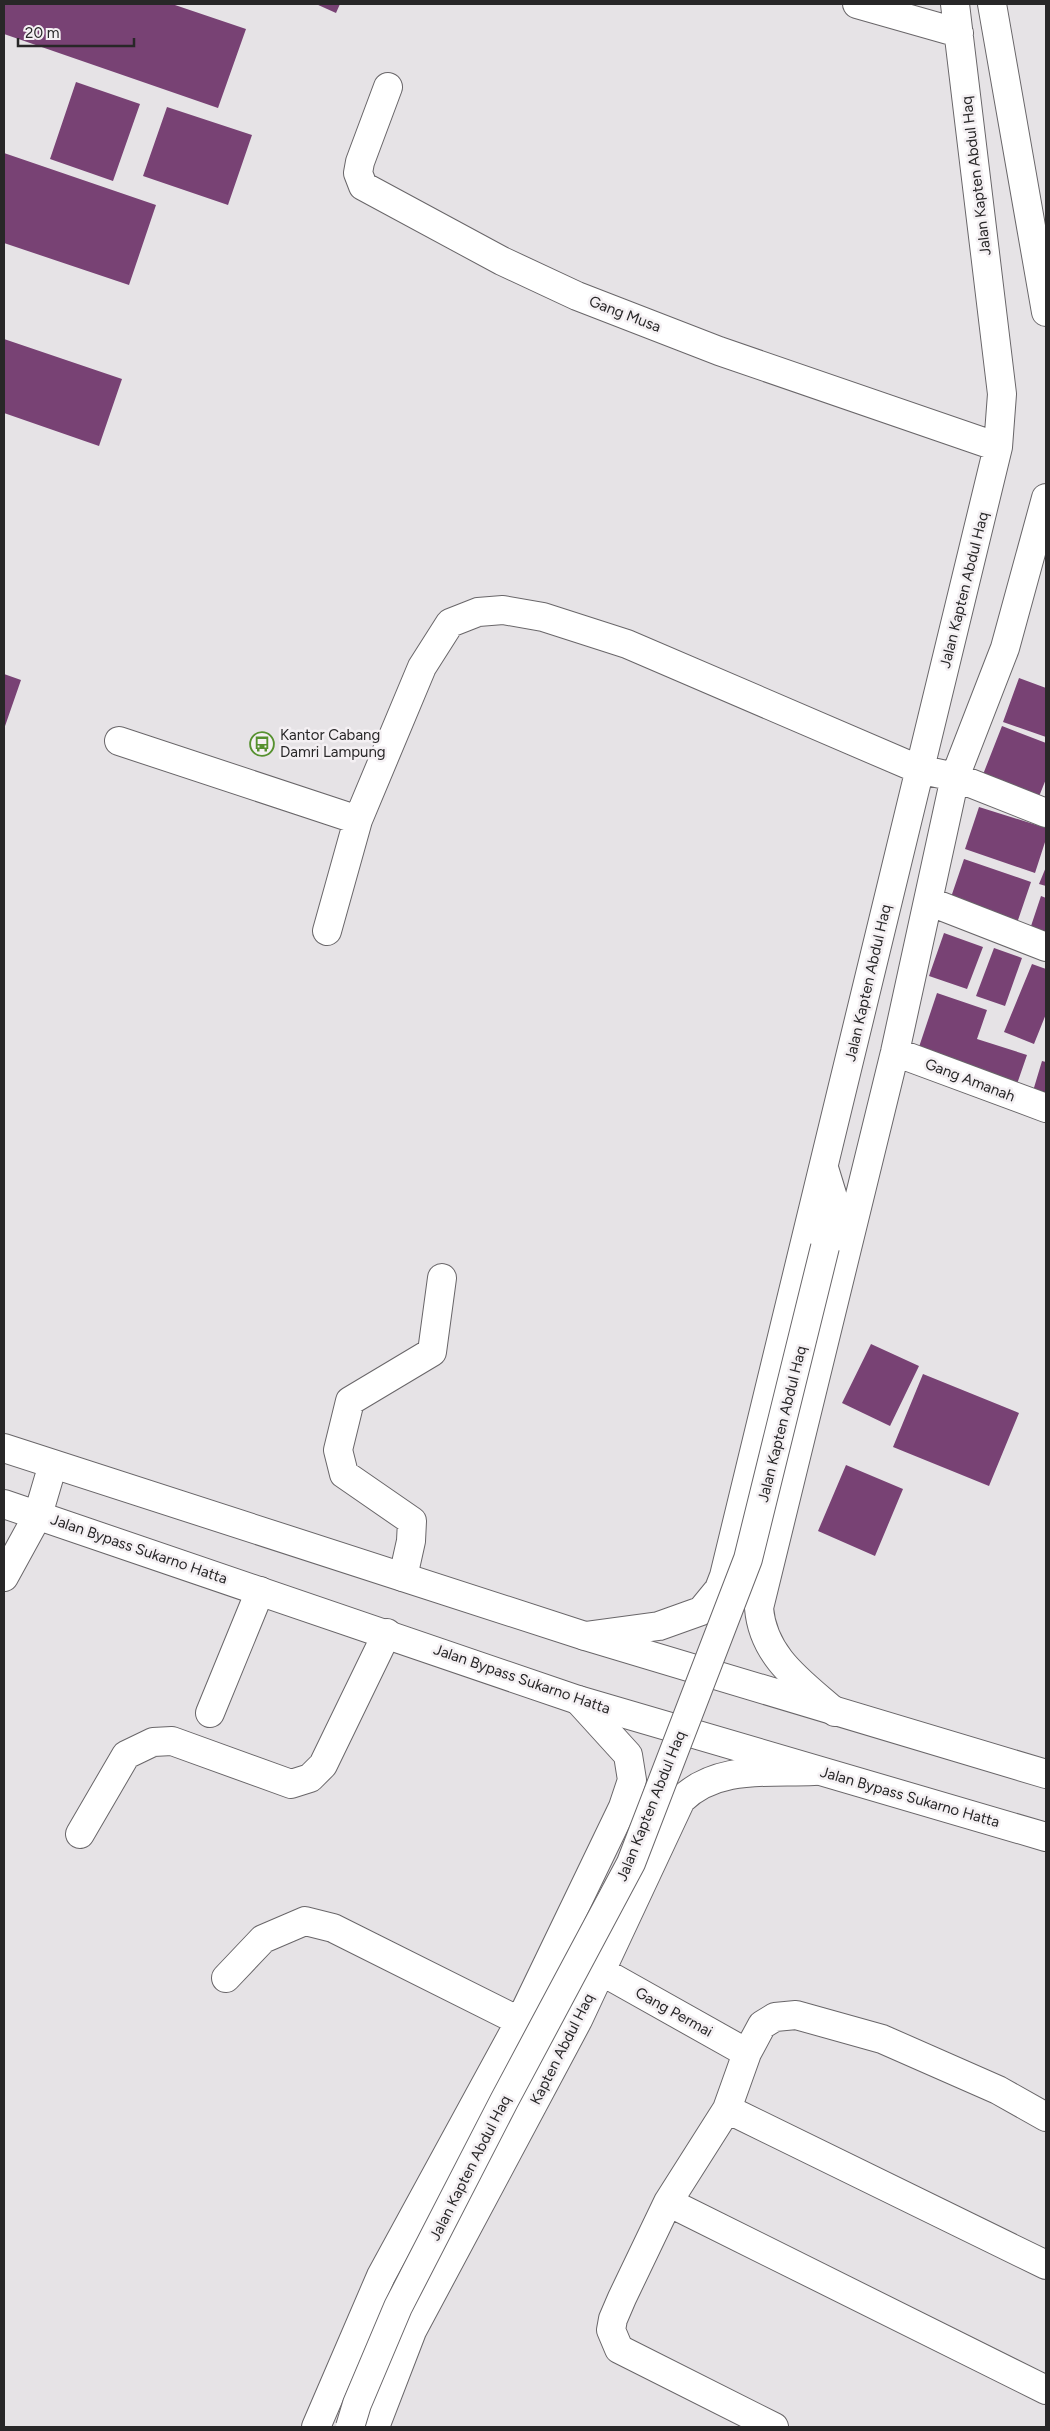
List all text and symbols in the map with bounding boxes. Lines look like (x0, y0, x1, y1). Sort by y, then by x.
scale bar (18, 15, 134, 47)
text: 20 m (25, 24, 59, 42)
street label: Jalan Kapten Abdul Haq (957, 95, 995, 257)
street label: Gang Musa (586, 292, 664, 336)
street label: Jalan Kapten Abdul Haq (936, 510, 992, 670)
place label: Kantor Cabang Damri Lampung (280, 726, 386, 761)
bus stop icon: Kantor Cabang Damri Lampung (249, 731, 275, 757)
street label: Jalan Kapten Abdul Haq (841, 903, 895, 1063)
street label: Gang Amanah (922, 1055, 1018, 1105)
street label: Jalan Kapten Abdul Haq (754, 1344, 810, 1504)
street label: Jalan Bypass Sukarno Hatta (48, 1510, 230, 1588)
street label: Jalan Bypass Sukarno Hatta (431, 1640, 613, 1718)
street label: Jalan Kapten Abdul Haq (613, 1728, 689, 1884)
street label: Jalan Bypass Sukarno Hatta (818, 1763, 1002, 1831)
street label: Gang Permai (632, 1983, 716, 2041)
street label: Kapten Abdul Haq (526, 1991, 598, 2107)
street label: Jalan Kapten Abdul Haq (426, 2092, 514, 2244)

